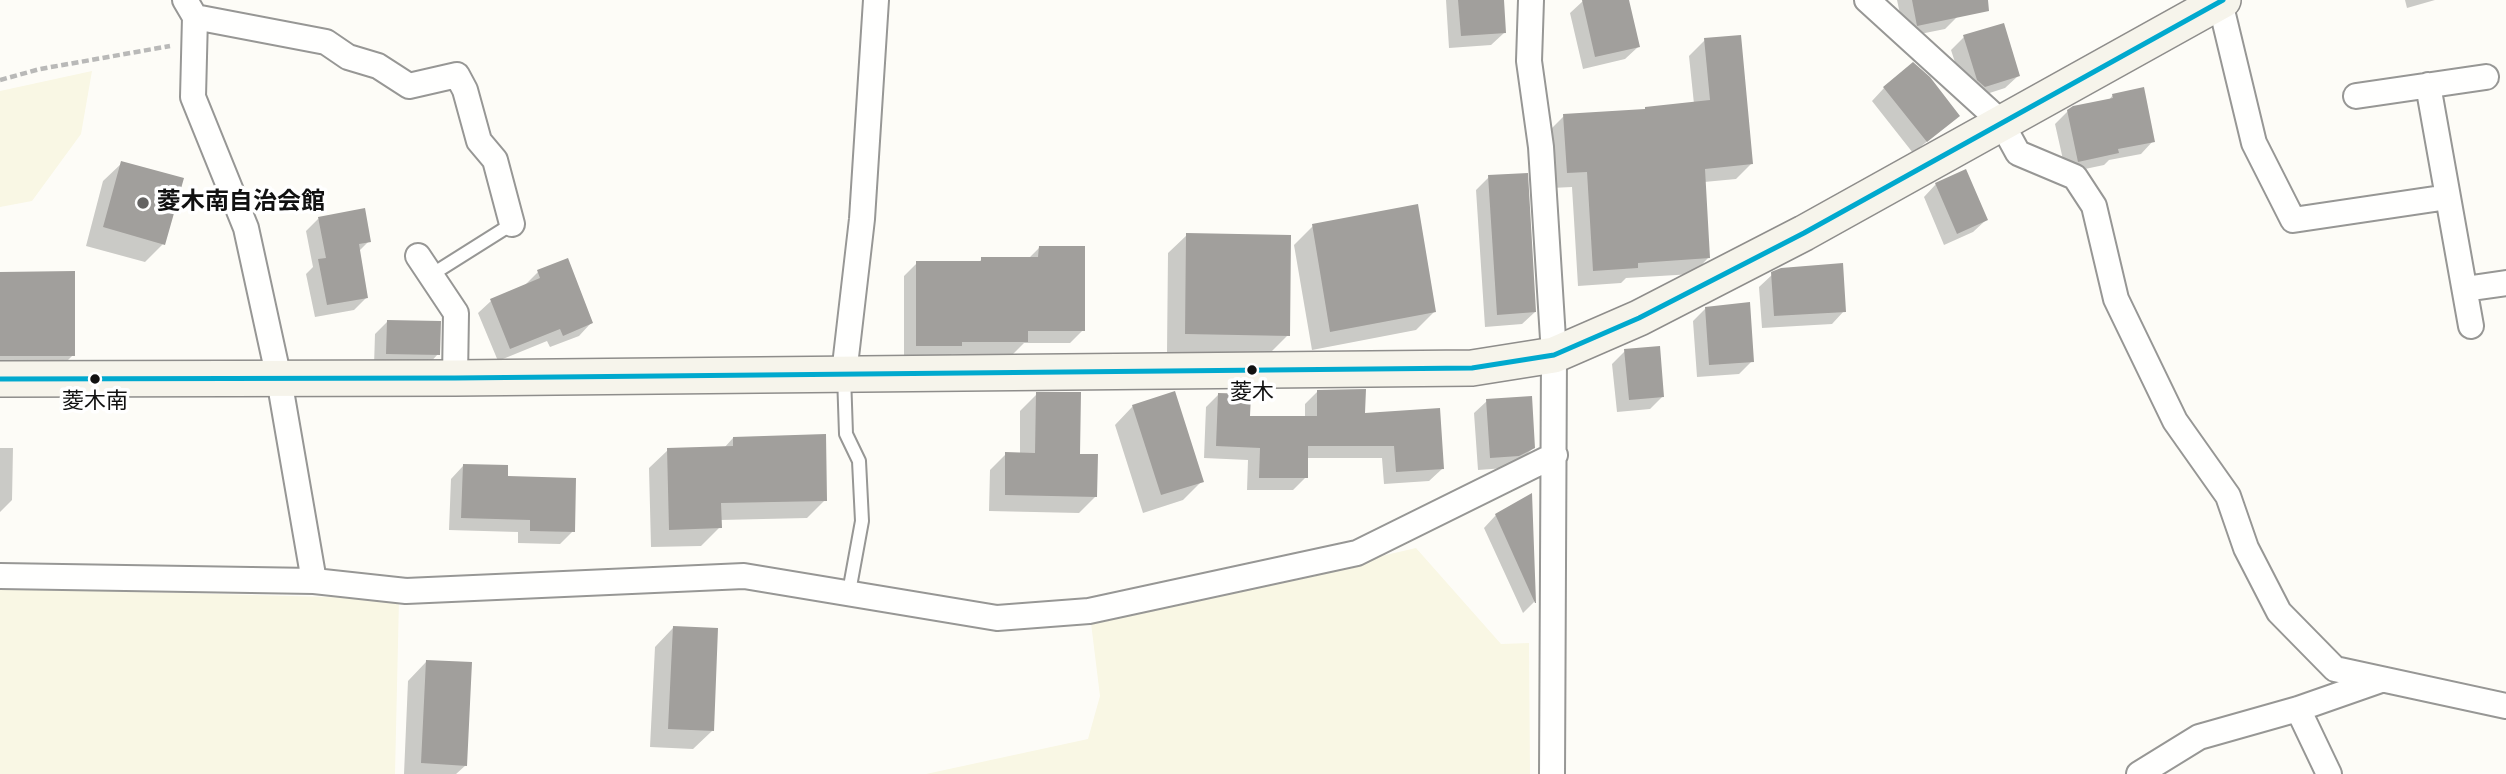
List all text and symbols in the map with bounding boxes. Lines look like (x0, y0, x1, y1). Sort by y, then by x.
place label: 菱木南自治会館 (157, 189, 325, 217)
marker: 菱木南自治会館 (135, 195, 151, 211)
marker: 菱木 (1245, 363, 1259, 377)
marker: 菱木南 (88, 372, 102, 386)
place label: 菱木 (1230, 380, 1274, 406)
place label: 菱木南 (62, 389, 128, 415)

